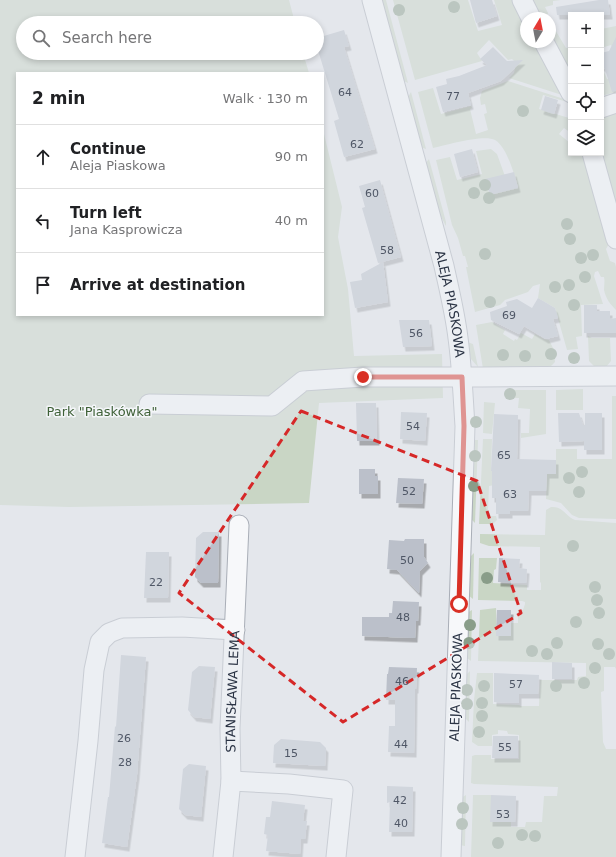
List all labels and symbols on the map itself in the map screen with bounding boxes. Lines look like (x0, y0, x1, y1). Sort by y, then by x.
north arrow (520, 12, 556, 48)
house number: 64 (338, 86, 352, 99)
house number: 77 (446, 90, 460, 103)
house number: 62 (350, 138, 364, 151)
house number: 60 (365, 187, 379, 200)
house number: 58 (380, 244, 394, 257)
street label: ALEJA PIASKOWA (433, 249, 468, 358)
house number: 69 (502, 309, 516, 322)
house number: 56 (409, 327, 423, 340)
route end (354, 368, 372, 386)
park label: Park "Piaskówka" (46, 404, 158, 419)
house number: 54 (406, 420, 420, 433)
house number: 65 (497, 449, 511, 462)
house number: 52 (402, 485, 416, 498)
house number: 63 (503, 488, 517, 501)
house number: 50 (400, 554, 414, 567)
house number: 22 (149, 576, 163, 589)
route start (450, 595, 468, 613)
house number: 48 (396, 611, 410, 624)
street label: STANISŁAWA LEMA (222, 630, 242, 753)
street label: ALEJA PIASKOWA (447, 632, 465, 742)
house number: 46 (395, 675, 409, 688)
house number: 57 (509, 678, 523, 691)
house number: 26 (117, 732, 131, 745)
house number: 44 (394, 738, 408, 751)
house number: 55 (498, 741, 512, 754)
house number: 15 (284, 747, 298, 760)
house number: 28 (118, 756, 132, 769)
house number: 42 (393, 794, 407, 807)
house number: 53 (496, 808, 510, 821)
house number: 40 (394, 817, 408, 830)

